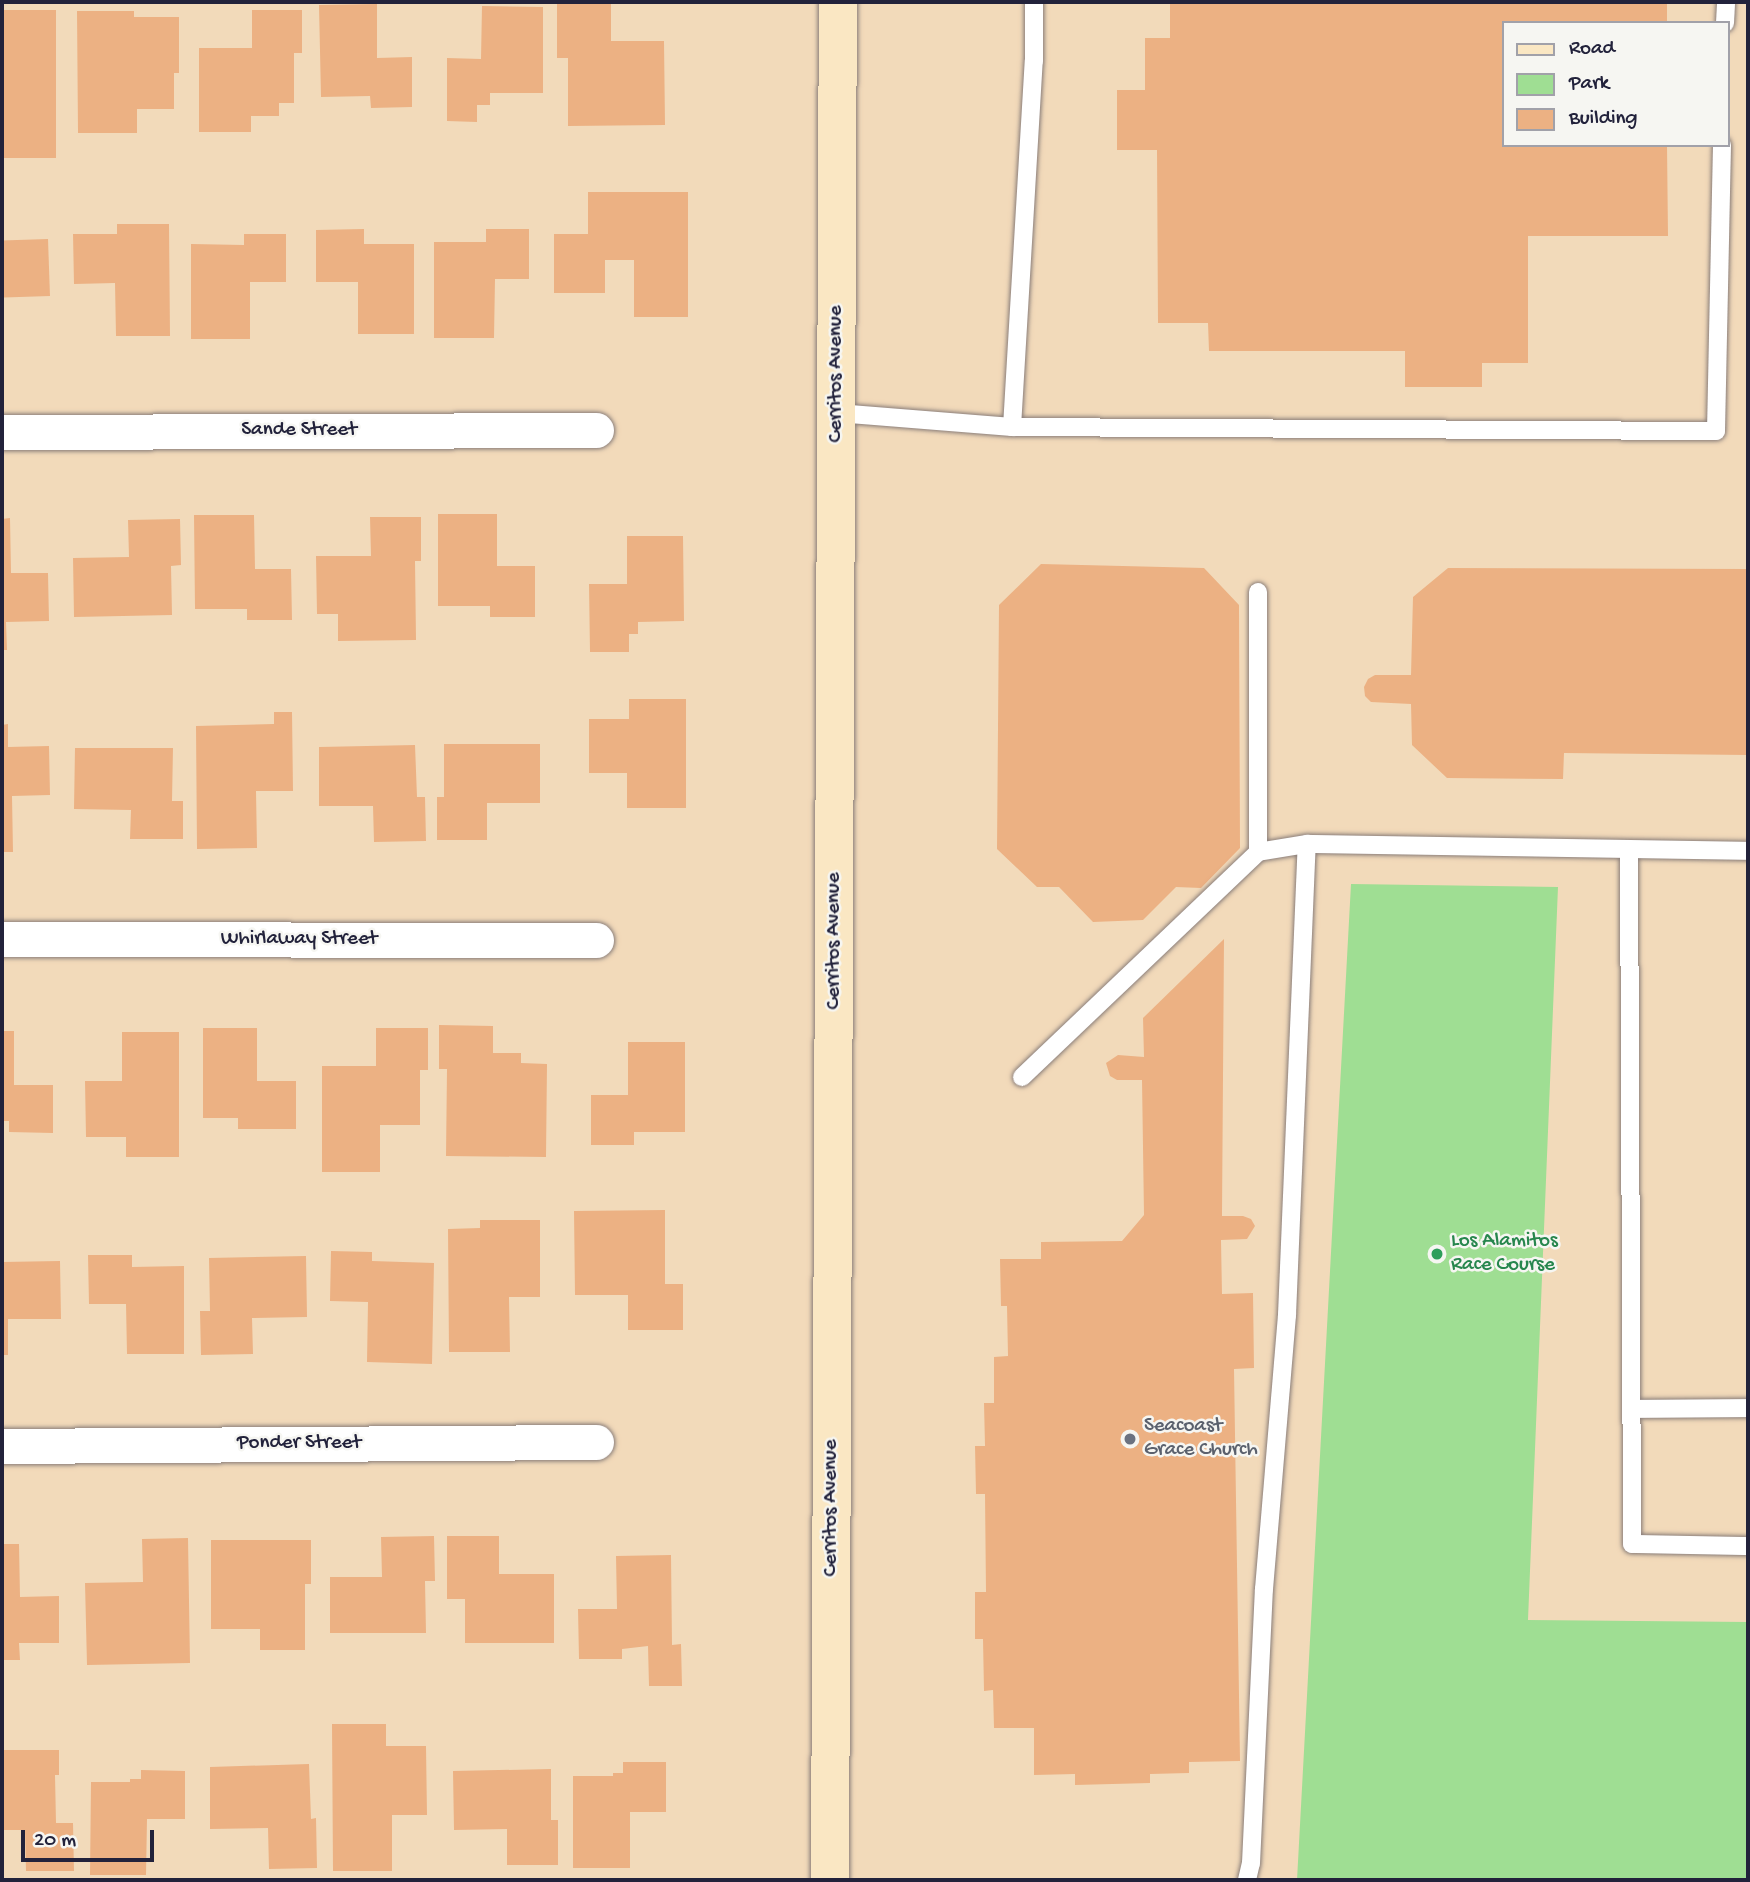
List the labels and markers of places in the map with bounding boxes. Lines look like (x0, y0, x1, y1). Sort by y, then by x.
place label: Los Alamitos Race Course (1451, 1229, 1558, 1279)
marker: Los Alamitos Race Course (1429, 1246, 1445, 1262)
place label: Seacoast Grace Church (1144, 1414, 1258, 1464)
marker: Seacoast Grace Church (1122, 1431, 1138, 1447)

